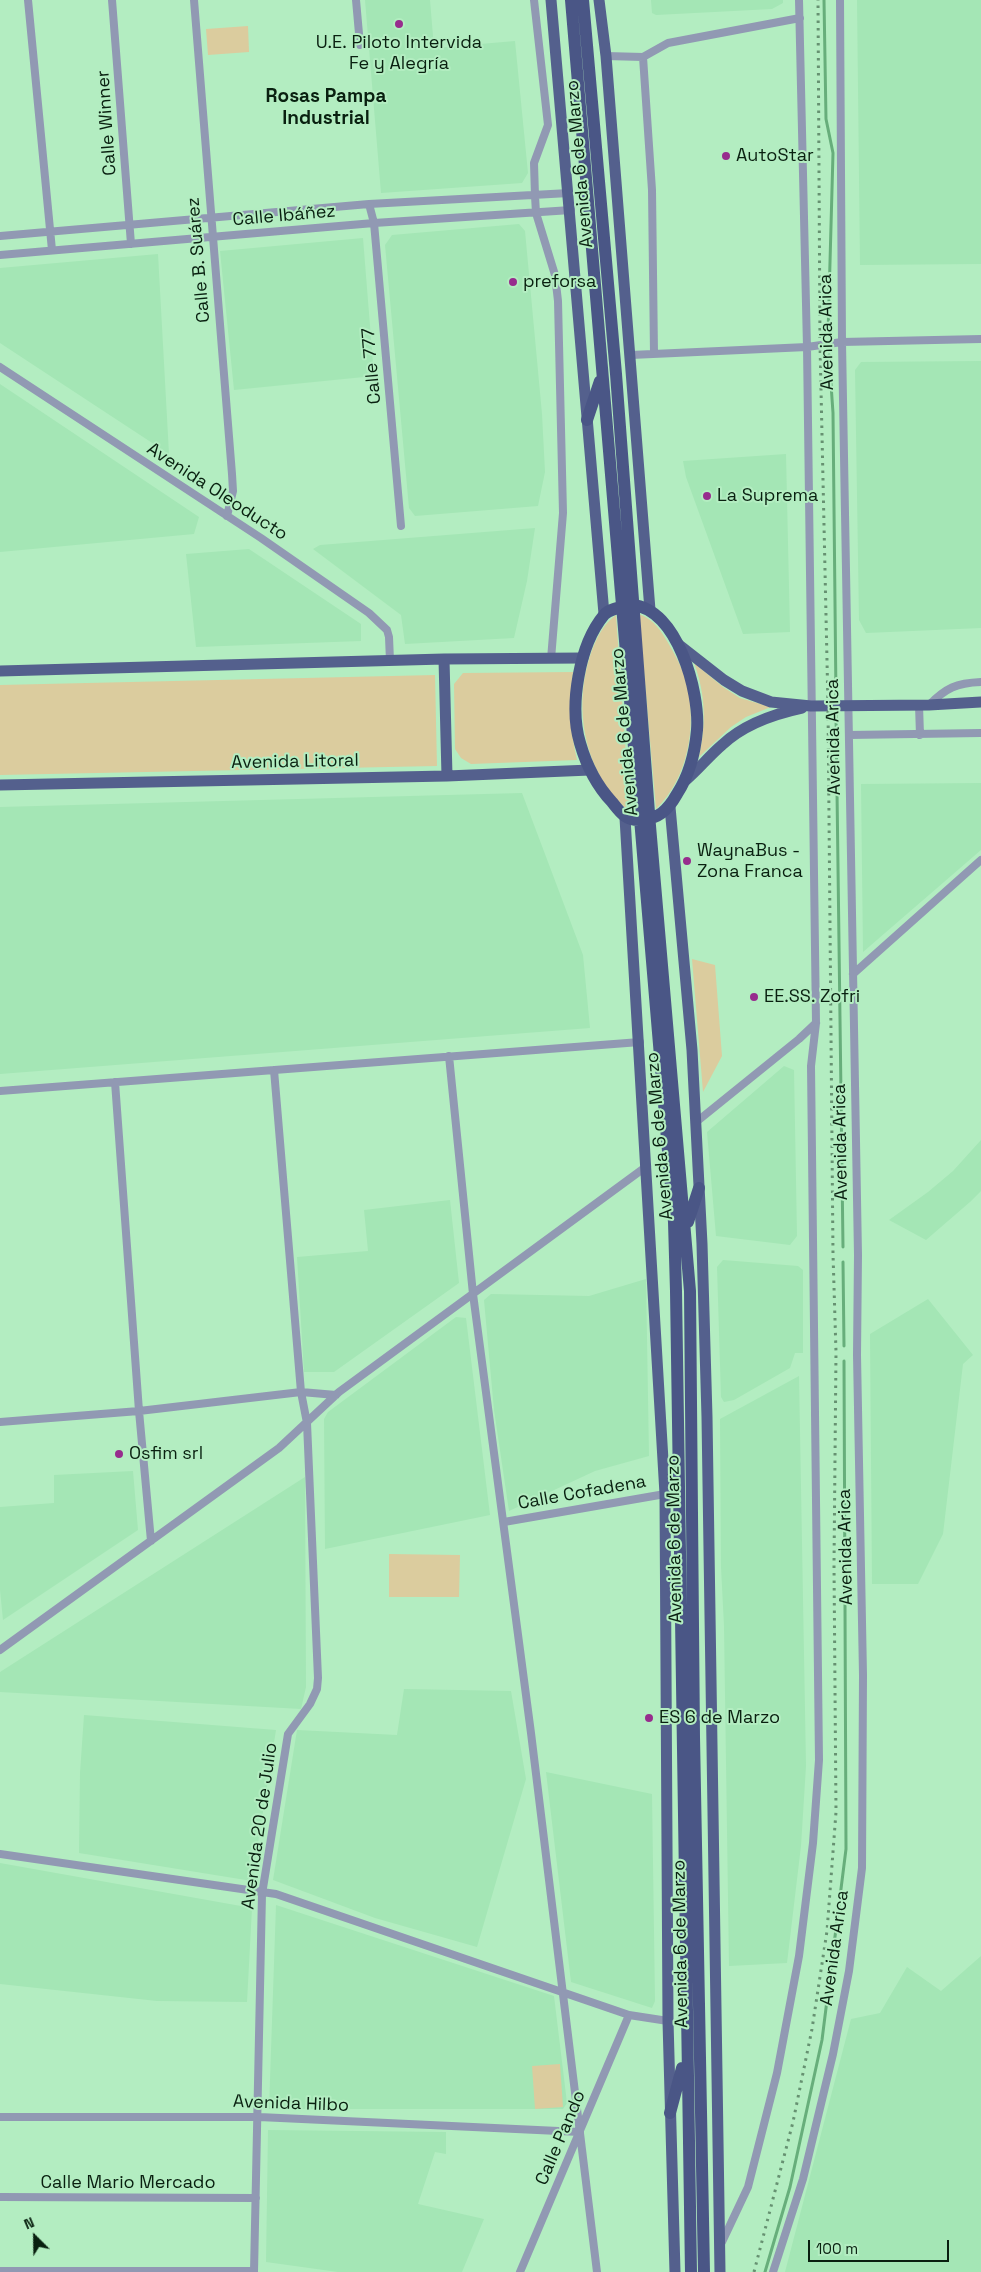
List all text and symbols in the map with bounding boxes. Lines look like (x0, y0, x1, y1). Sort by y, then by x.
marker: U.E. Piloto Intervida Fe y Alegría (393, 18, 405, 30)
place label: U.E. Piloto Intervida Fe y Alegría (316, 32, 482, 74)
street label: Calle Winner (93, 70, 121, 176)
street label: Avenida 6 de Marzo (562, 79, 598, 249)
district label: Rosas Pampa Industrial (266, 86, 386, 130)
place label: AutoStar (736, 145, 814, 167)
marker: AutoStar (720, 150, 732, 162)
street label: Calle B. Suárez (183, 196, 215, 324)
street label: Calle Ibáñez (232, 201, 336, 231)
place label: preforsa (523, 271, 596, 293)
street label: Avenida Arica (815, 273, 839, 391)
marker: preforsa (507, 276, 519, 288)
street label: Calle 777 (358, 327, 386, 405)
street label: Avenida Oleoducto (143, 438, 291, 546)
place label: La Suprema (717, 485, 818, 507)
marker: La Suprema (701, 490, 713, 502)
street label: Avenida 6 de Marzo (607, 647, 643, 817)
street label: Avenida Arica (822, 678, 846, 796)
street label: Avenida Litoral (231, 750, 359, 774)
place label: WaynaBus - Zona Franca (697, 840, 803, 882)
marker: WaynaBus - Zona Franca (681, 855, 693, 867)
place label: EE.SS. Zofri (764, 986, 860, 1008)
marker: EE.SS. Zofri (748, 991, 760, 1003)
street label: Avenida 6 de Marzo (642, 1051, 678, 1221)
street label: Avenida Arica (829, 1083, 853, 1201)
place label: Osfim srl (129, 1443, 203, 1465)
marker: Osfim srl (113, 1448, 125, 1460)
street label: Avenida 6 de Marzo (663, 1455, 687, 1623)
street label: Calle Cofadena (516, 1471, 648, 1515)
street label: Avenida Arica (834, 1488, 858, 1606)
place label: ES 6 de Marzo (659, 1707, 780, 1729)
marker: ES 6 de Marzo (643, 1712, 655, 1724)
street label: Avenida 20 de Julio (238, 1741, 282, 1911)
street label: Avenida 6 de Marzo (669, 1860, 693, 2028)
street label: Avenida Arica (816, 1889, 854, 2007)
street label: Calle Pando (531, 2087, 591, 2189)
street label: Avenida Hilbo (232, 2091, 350, 2117)
street label: Calle Mario Mercado (40, 2172, 216, 2194)
north arrow (10, 2212, 60, 2262)
text: N (21, 2213, 37, 2233)
scale bar (811, 2230, 952, 2262)
text: 100 m (816, 2239, 858, 2258)

